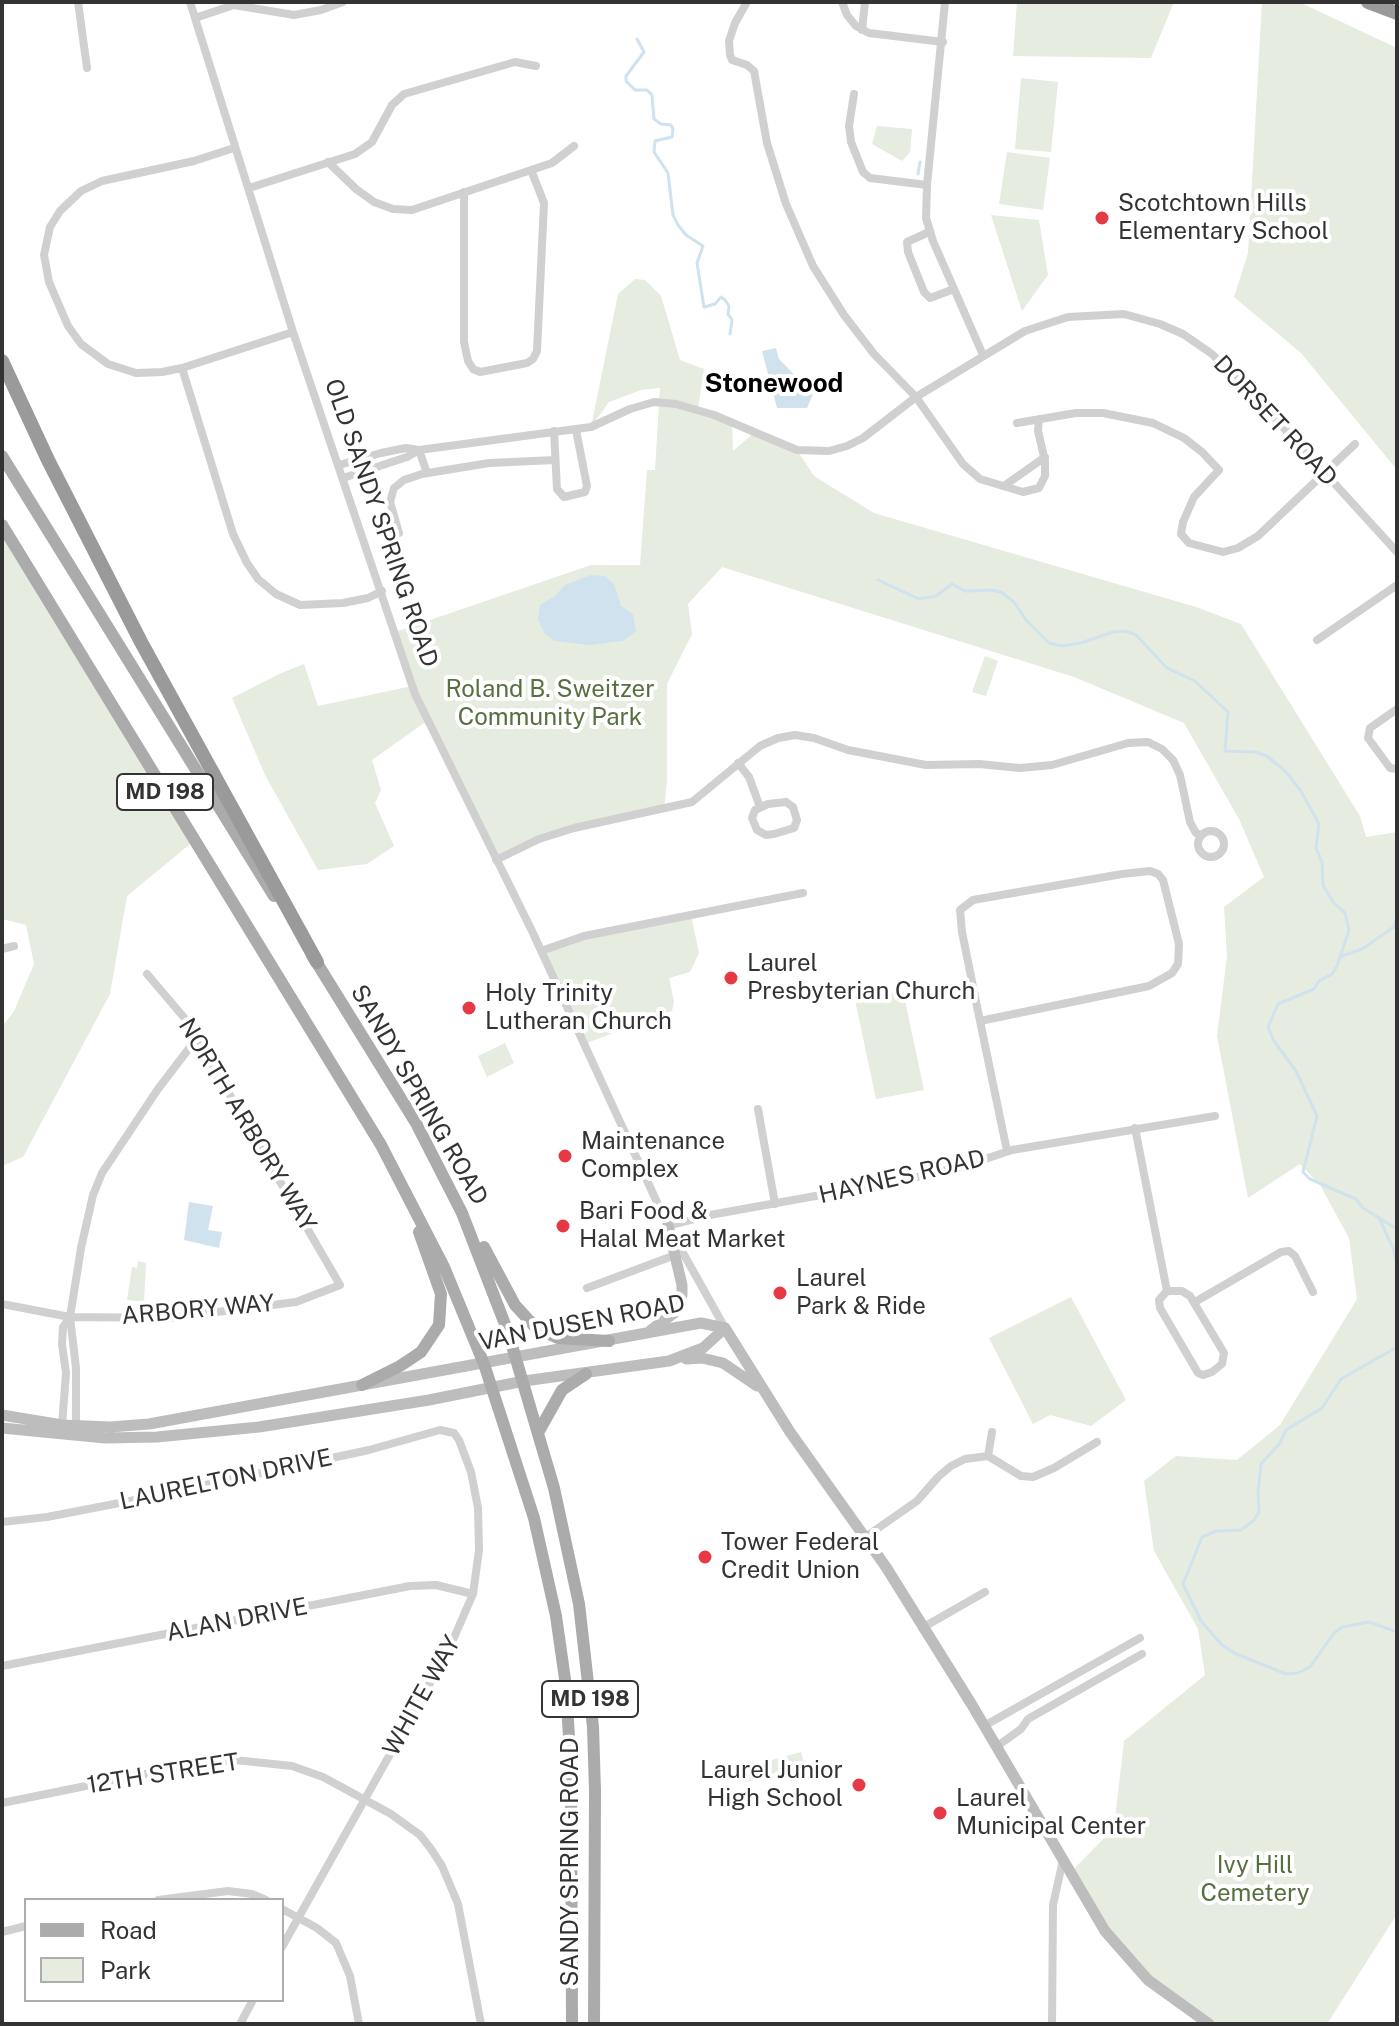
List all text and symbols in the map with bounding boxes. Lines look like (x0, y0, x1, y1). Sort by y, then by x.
place label: Scotchtown Hills Elementary School (1118, 190, 1329, 246)
marker: Scotchtown Hills Elementary School (1093, 209, 1111, 227)
street label: DORSET ROAD (1207, 350, 1343, 492)
district label: Stonewood (705, 368, 843, 400)
street label: OLD SANDY SPRING ROAD (318, 375, 444, 671)
park label: Roland B. Sweitzer Community Park (445, 676, 655, 732)
road number: MD 198 (117, 774, 213, 810)
place label: Laurel Presbyterian Church (747, 950, 975, 1006)
marker: Laurel Presbyterian Church (722, 969, 740, 987)
street label: SANDY SPRING ROAD (344, 980, 494, 1210)
place label: Holy Trinity Lutheran Church (485, 980, 672, 1036)
marker: Holy Trinity Lutheran Church (460, 999, 478, 1017)
street label: NORTH ARBORY WAY (172, 1013, 322, 1237)
place label: Maintenance Complex (581, 1128, 725, 1184)
street label: HAYNES ROAD (816, 1144, 988, 1210)
marker: Maintenance Complex (556, 1147, 574, 1165)
place label: Bari Food & Halal Meat Market (579, 1198, 786, 1254)
marker: Bari Food & Halal Meat Market (554, 1217, 572, 1235)
place label: Laurel Park & Ride (796, 1265, 926, 1321)
marker: Laurel Park & Ride (771, 1284, 789, 1302)
street label: ARBORY WAY (120, 1289, 276, 1331)
street label: VAN DUSEN ROAD (477, 1289, 687, 1357)
street label: LAURELTON DRIVE (117, 1443, 335, 1517)
place label: Tower Federal Credit Union (721, 1529, 879, 1585)
marker: Tower Federal Credit Union (696, 1548, 714, 1566)
street label: ALAN DRIVE (164, 1592, 310, 1648)
street label: WHITE WAY (377, 1631, 467, 1761)
road number: MD 198 (542, 1681, 638, 1717)
street label: SANDY SPRING ROAD (557, 1737, 585, 1987)
street label: 12TH STREET (85, 1748, 241, 1800)
place label: Laurel Junior High School (700, 1757, 843, 1813)
marker: Laurel Junior High School (850, 1776, 868, 1794)
place label: Laurel Municipal Center (956, 1785, 1146, 1841)
marker: Laurel Municipal Center (931, 1804, 949, 1822)
park label: Ivy Hill Cemetery (1200, 1852, 1310, 1908)
legend (24, 1898, 284, 2002)
text: Road (100, 1916, 157, 1944)
text: Park (100, 1956, 151, 1984)

